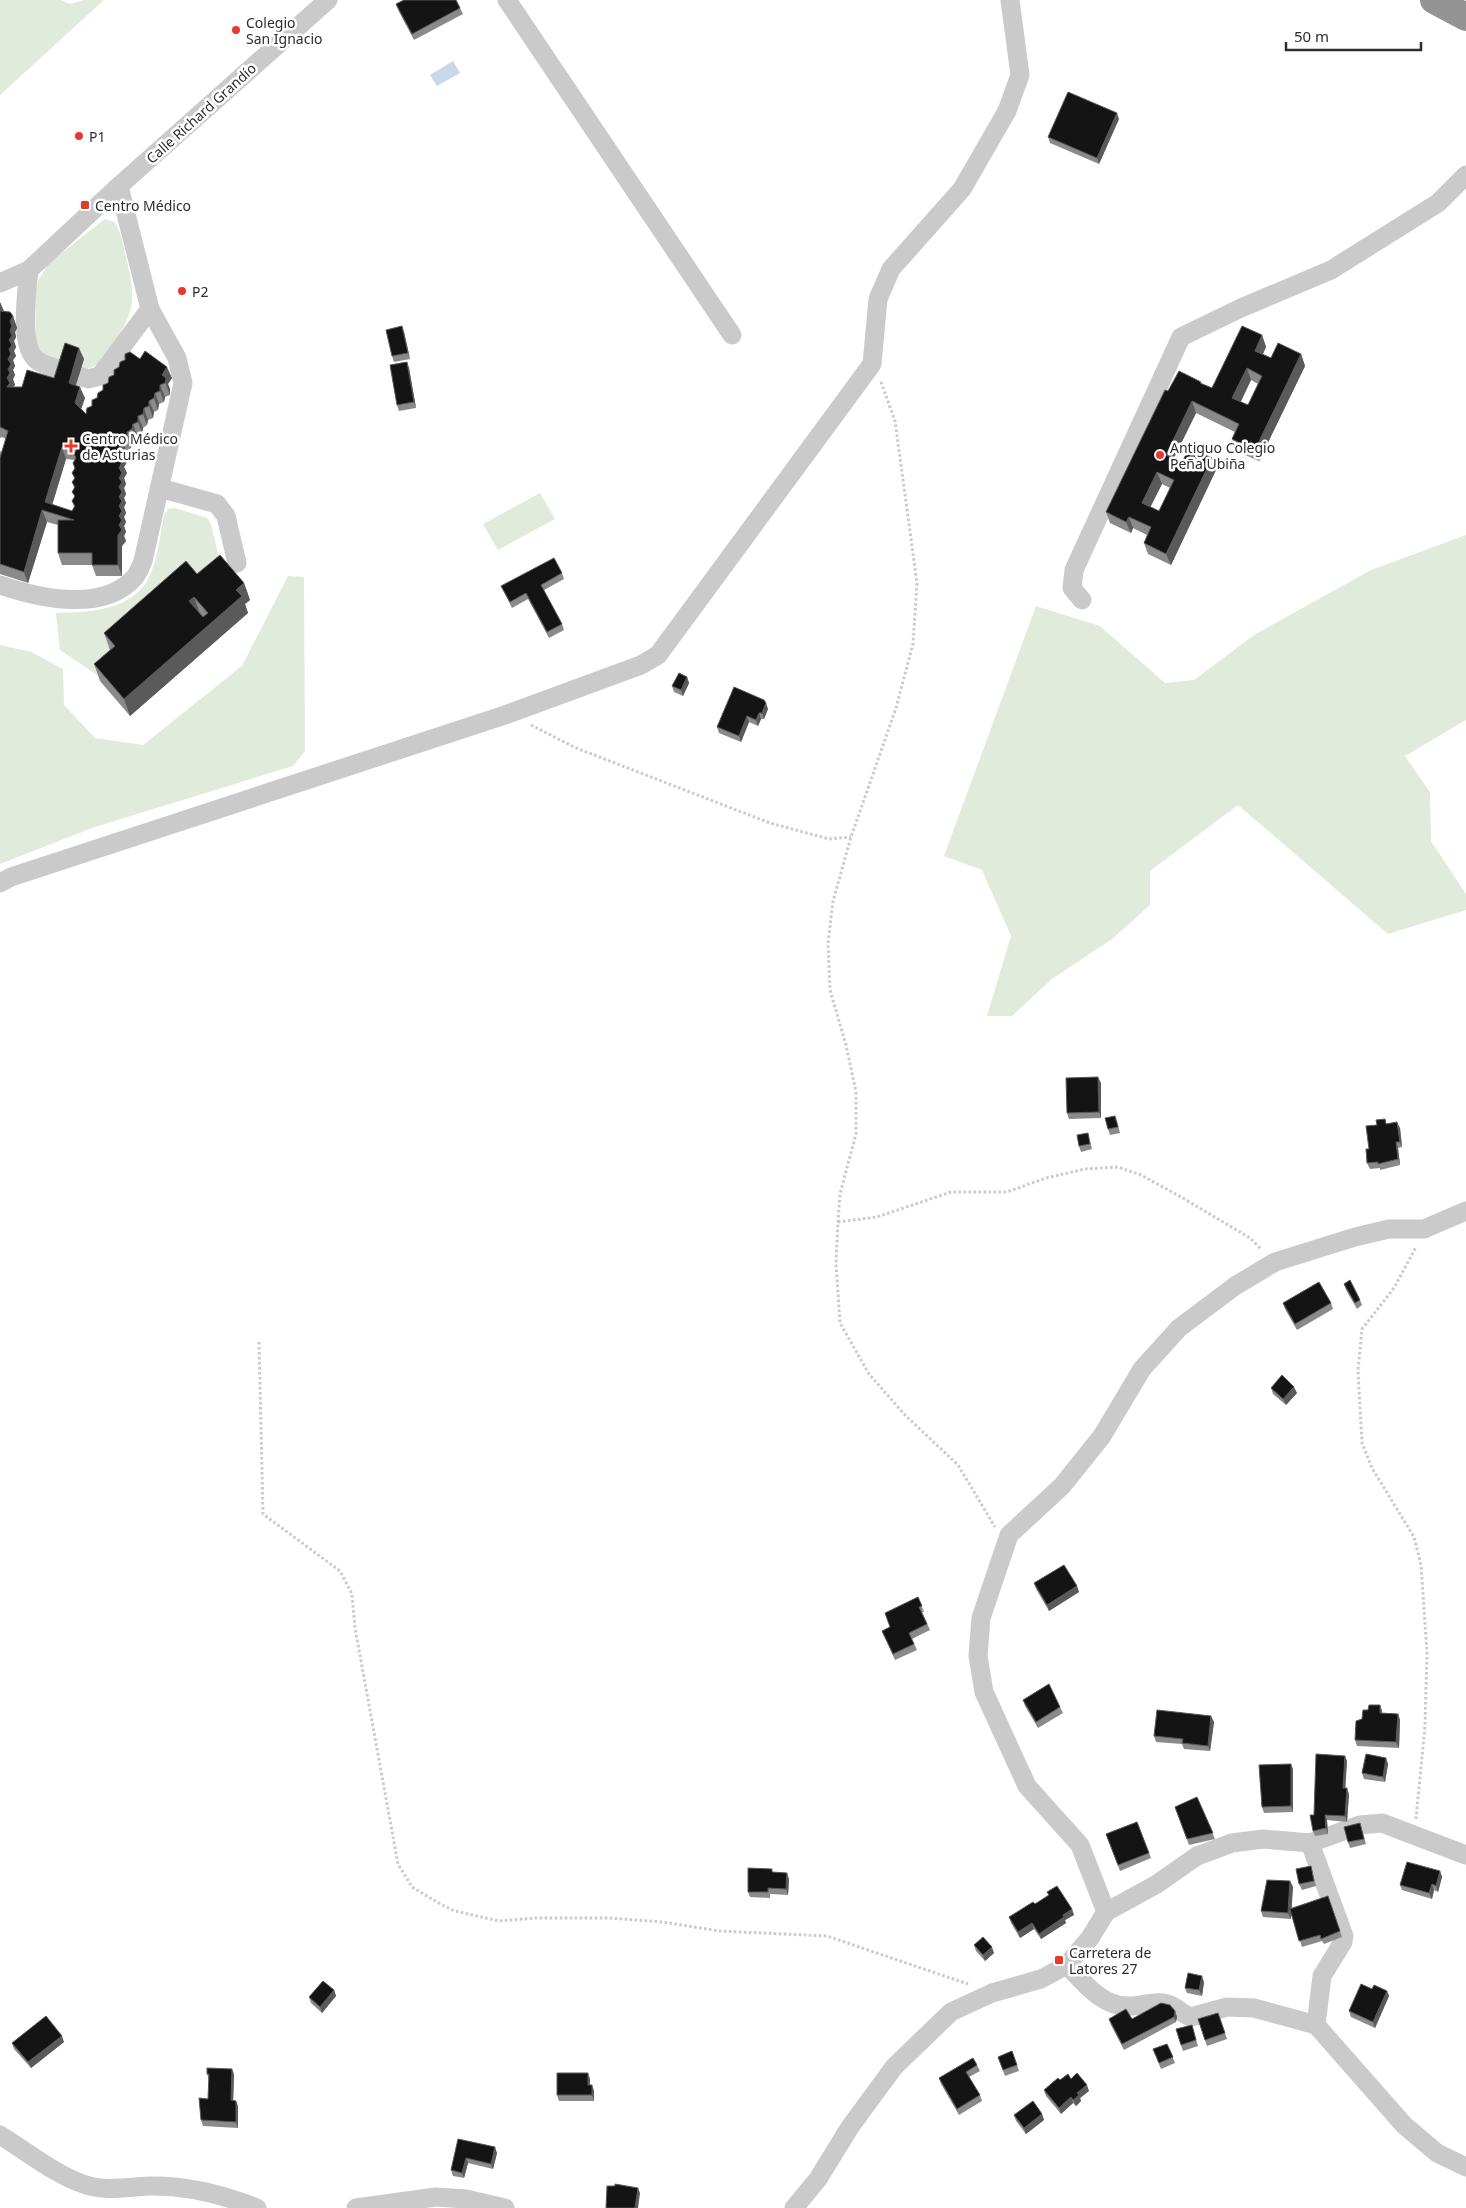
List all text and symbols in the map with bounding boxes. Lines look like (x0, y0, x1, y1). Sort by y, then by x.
place label: Colegio San Ignacio (246, 13, 323, 48)
scale bar (1286, 20, 1421, 52)
marker: Colegio San Ignacio (230, 24, 242, 36)
text: 50 m (1294, 26, 1329, 46)
street label: Calle Richard Grandío (142, 59, 260, 167)
place label: P1 (89, 127, 105, 146)
marker: P1 (73, 130, 85, 142)
place label: Centro Médico (95, 196, 191, 215)
marker: Centro Médico (79, 199, 91, 211)
place label: P2 (192, 282, 208, 301)
marker: P2 (176, 285, 188, 297)
place label: Centro Médico de Asturias (82, 429, 178, 464)
place label: Antiguo Colegio Peña Ubiña (1170, 438, 1275, 473)
marker: Centro Médico de Asturias (64, 439, 78, 453)
marker: Antiguo Colegio Peña Ubiña (1154, 449, 1166, 461)
place label: Carretera de Latores 27 (1069, 1943, 1151, 1978)
marker: Carretera de Latores 27 (1053, 1954, 1065, 1966)

